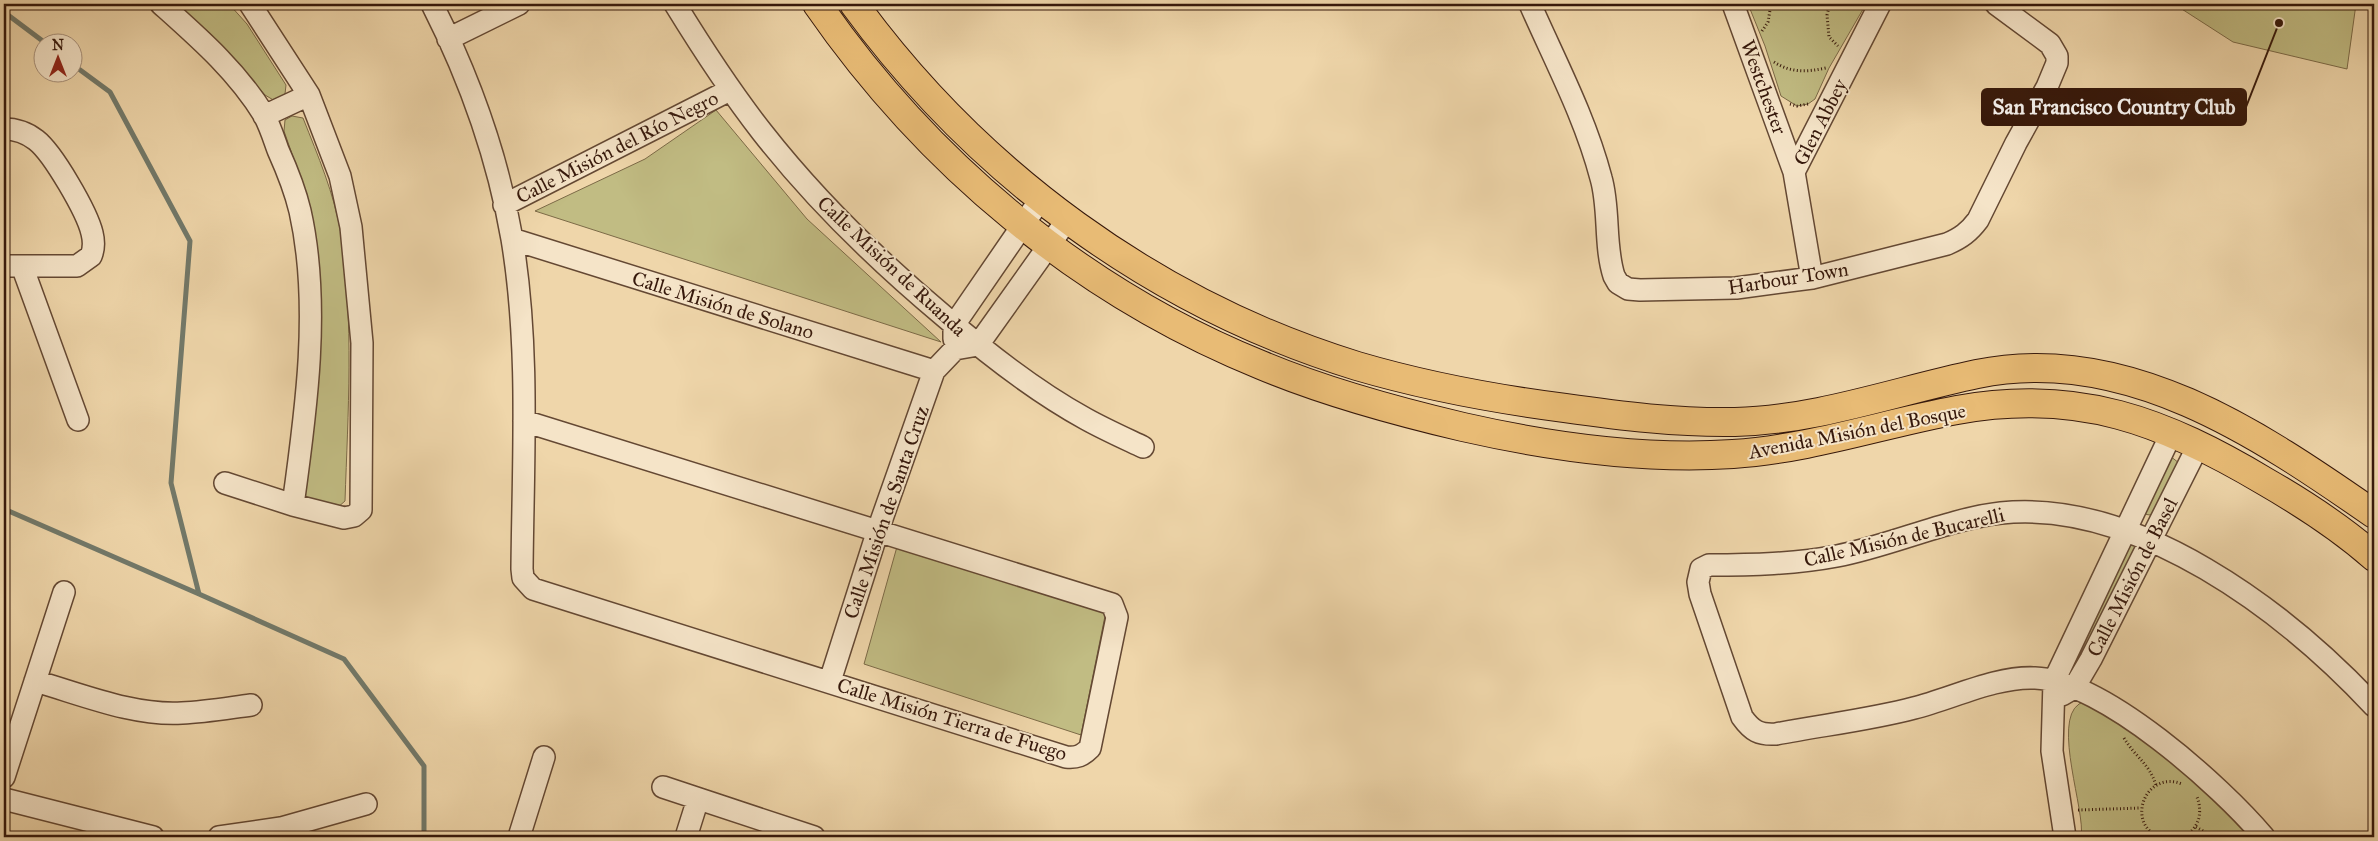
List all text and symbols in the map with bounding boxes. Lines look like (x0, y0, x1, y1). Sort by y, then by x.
north arrow (32, 32, 82, 82)
street label: Westchester (1736, 36, 1792, 138)
text: N (52, 37, 64, 54)
street label: Glen Abbey (1788, 74, 1852, 169)
street label: Calle Misión del Río Negro (512, 86, 723, 209)
callout: San Francisco Country Club (1982, 89, 2246, 125)
text: San Francisco Country Club (1992, 94, 2236, 120)
street label: Calle Misión de Ruanda (813, 191, 972, 342)
street label: Harbour Town (1726, 257, 1850, 299)
street label: Calle Misión de Solano (629, 266, 817, 344)
street label: Avenida Misión del Bosque (1745, 398, 1968, 465)
street label: Calle Misión de Santa Cruz (838, 402, 934, 622)
street label: Calle Misión de Basel (2082, 493, 2183, 660)
street label: Calle Misión de Bucarelli (1801, 502, 2007, 572)
street label: Calle Misión Tierra de Fuego (834, 673, 1070, 766)

